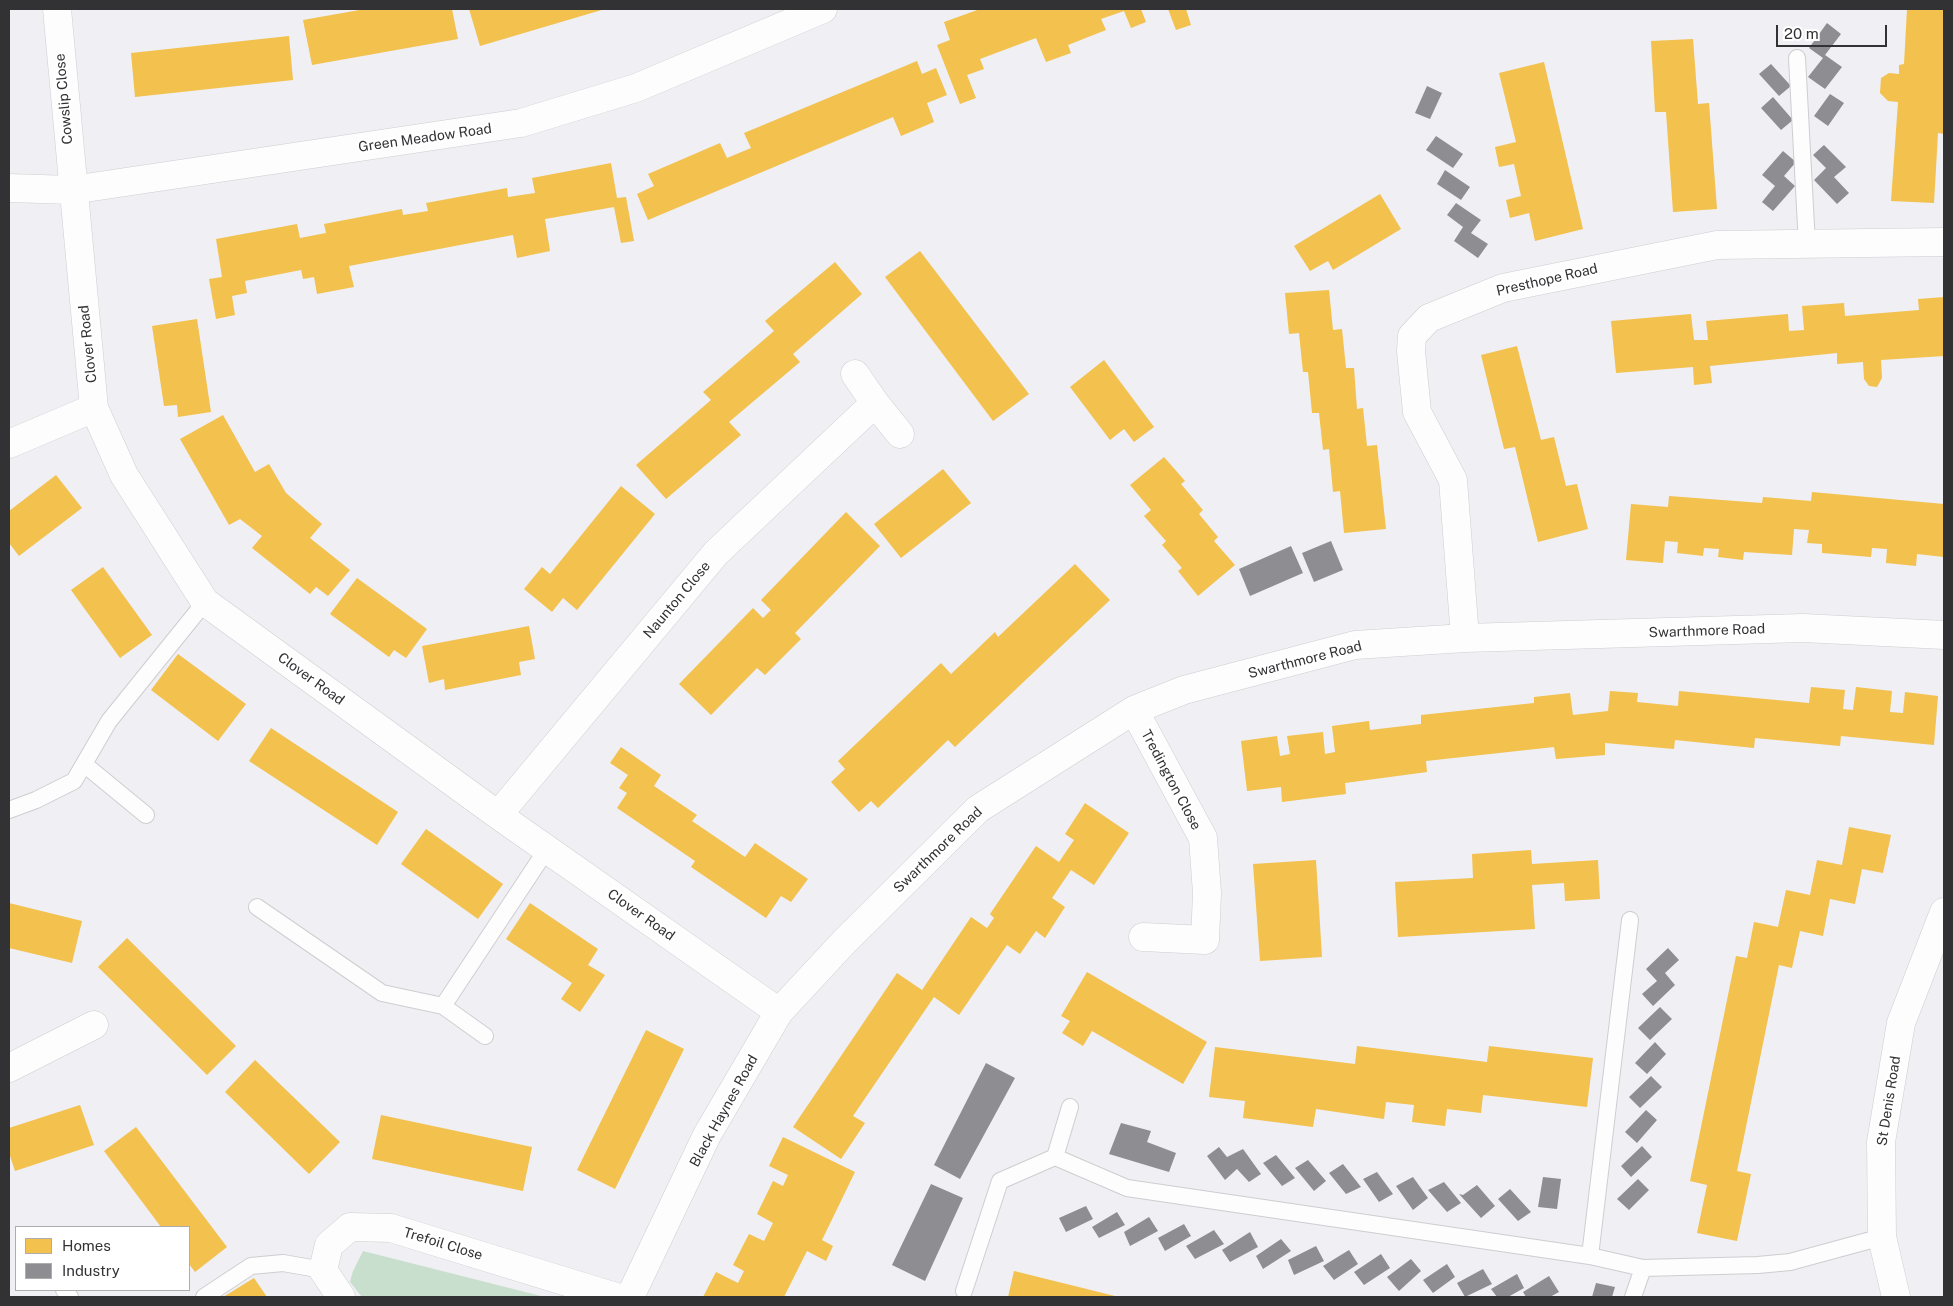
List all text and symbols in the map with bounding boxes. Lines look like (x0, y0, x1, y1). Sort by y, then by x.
scale bar (1778, 15, 1889, 47)
text: 20 m (1784, 25, 1819, 42)
street label: Cowslip Close (52, 53, 76, 145)
street label: Green Meadow Road (357, 120, 493, 156)
street label: Presthope Road (1495, 260, 1599, 300)
street label: Clover Road (76, 304, 100, 384)
street label: Naunton Close (640, 558, 714, 642)
street label: Swarthmore Road (1648, 621, 1766, 641)
street label: Swarthmore Road (1246, 638, 1364, 682)
street label: Clover Road (274, 649, 348, 709)
street label: Tredington Close (1138, 727, 1204, 833)
street label: Swarthmore Road (890, 803, 986, 897)
street label: Clover Road (604, 886, 678, 944)
street label: Black Haynes Road (686, 1052, 762, 1170)
street label: St Denis Road (1874, 1055, 1904, 1147)
street label: Trefoil Close (401, 1224, 485, 1264)
legend (15, 1226, 190, 1291)
text: Homes (62, 1237, 111, 1254)
text: Industry (62, 1262, 120, 1279)

